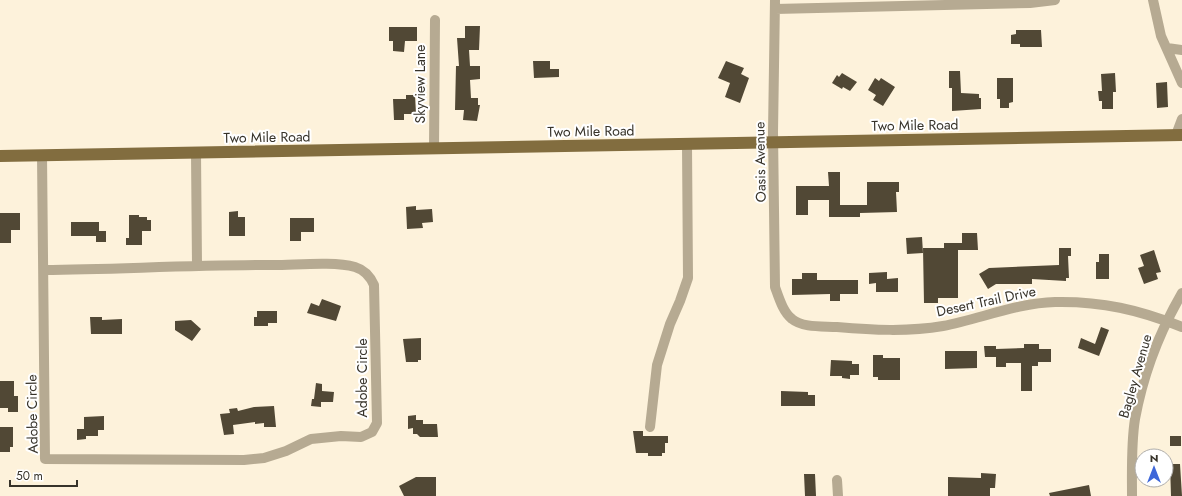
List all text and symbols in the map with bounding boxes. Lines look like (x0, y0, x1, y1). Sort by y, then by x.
street label: Skyview Lane (410, 45, 430, 123)
street label: Two Mile Road (871, 114, 959, 136)
street label: Two Mile Road (547, 120, 635, 142)
street label: Oasis Avenue (749, 122, 771, 202)
street label: Two Mile Road (223, 126, 311, 148)
street label: Desert Trail Drive (934, 281, 1038, 321)
street label: Bagley Avenue (1113, 332, 1157, 420)
street label: Adobe Circle (352, 338, 372, 418)
street label: Adobe Circle (21, 374, 43, 454)
north arrow (1134, 448, 1174, 488)
text: N (1150, 450, 1158, 466)
scale bar (10, 462, 77, 488)
text: 50 m (16, 467, 43, 485)

